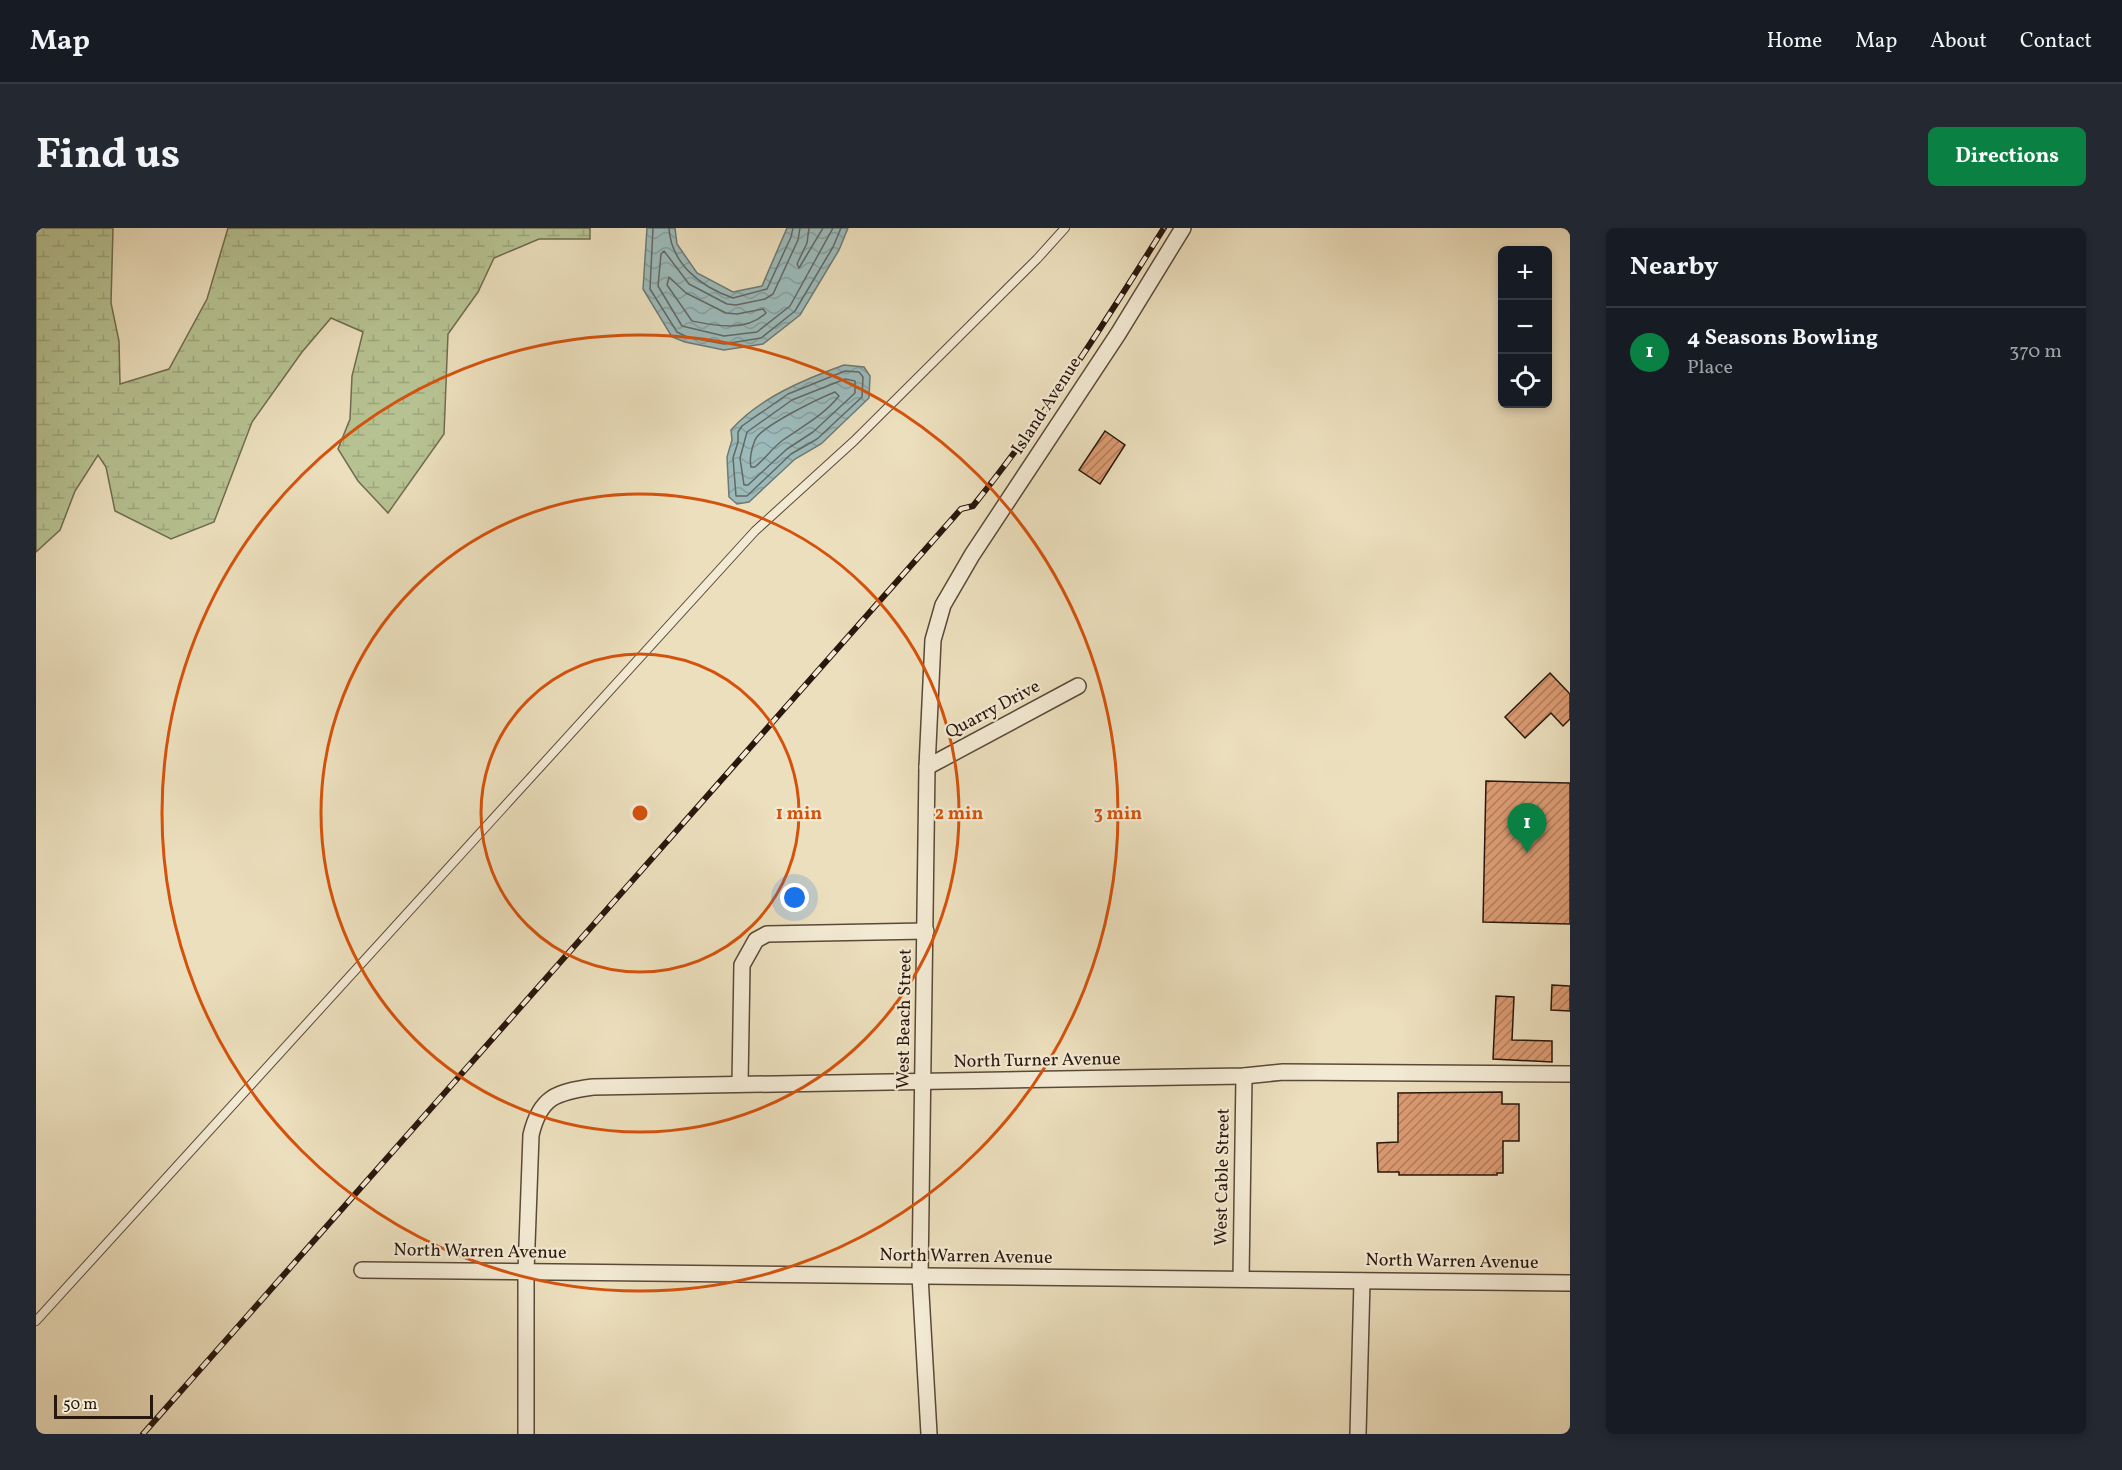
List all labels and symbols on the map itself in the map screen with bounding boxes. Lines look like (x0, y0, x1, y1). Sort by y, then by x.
street label: Island Avenue (1006, 352, 1088, 460)
street label: Quarry Drive (941, 675, 1045, 745)
text: 1 min (776, 802, 822, 827)
text: 2 min (935, 802, 983, 827)
text: 3 min (1094, 802, 1142, 827)
centre of rings (630, 803, 650, 823)
pin: 1 (1508, 804, 1546, 853)
your location (780, 883, 809, 912)
street label: West Beach Street (891, 948, 919, 1090)
street label: North Turner Avenue (953, 1047, 1121, 1075)
street label: West Cable Street (1209, 1108, 1237, 1246)
street label: North Warren Avenue (393, 1238, 567, 1266)
street label: North Warren Avenue (879, 1243, 1053, 1271)
street label: North Warren Avenue (1365, 1248, 1539, 1276)
scale bar (54, 1392, 153, 1420)

